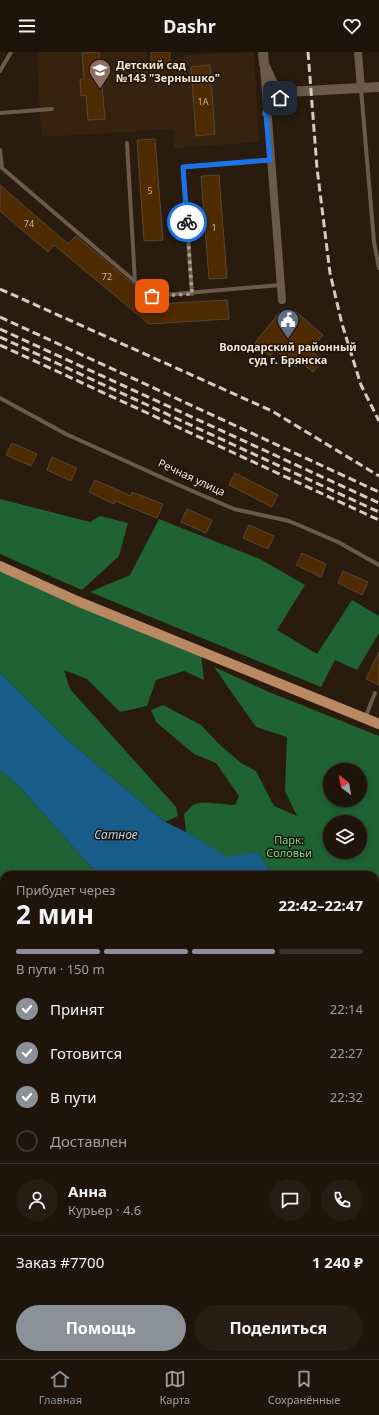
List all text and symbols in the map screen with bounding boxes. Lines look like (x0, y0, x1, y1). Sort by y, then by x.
text: Dashr (163, 14, 216, 38)
icon: menu (16, 15, 38, 37)
icon: heart (341, 15, 363, 37)
school or university icon: Детский сад №143 "Зернышко" (87, 57, 113, 90)
place label: Детский сад №143 "Зернышко" (116, 57, 220, 85)
pin (263, 81, 297, 115)
icon: home (269, 87, 291, 109)
house number: 1А (198, 95, 209, 108)
house number: 5 (147, 184, 153, 197)
courier (167, 202, 207, 242)
icon: bike (176, 211, 198, 233)
house number: 74 (24, 217, 34, 230)
house number: 1 (211, 221, 217, 234)
house number: 72 (102, 270, 112, 283)
pin (135, 279, 169, 313)
icon: bag (141, 285, 163, 307)
public building icon: Володарский районный суд г. Брянска (275, 307, 301, 340)
place label: Володарский районный суд г. Брянска (219, 339, 357, 367)
street label: Речная улица (156, 455, 228, 499)
north arrow (323, 763, 367, 807)
map controls (323, 763, 367, 859)
button: layers (323, 815, 367, 859)
water label: Сатное (94, 826, 138, 843)
park label: Парк: Соловьи (266, 832, 312, 860)
text: Прибудет через (16, 881, 115, 899)
text: 22:42–22:47 (278, 895, 363, 915)
text: 2 мин (16, 896, 94, 932)
text: В пути · 150 m (16, 960, 105, 978)
icon: check (16, 998, 38, 1020)
text: Принят (50, 999, 104, 1019)
text: 22:14 (330, 1000, 363, 1018)
icon: check (16, 1042, 38, 1064)
text: Готовится (50, 1043, 122, 1063)
text: 22:27 (330, 1044, 363, 1062)
icon: check (16, 1086, 38, 1108)
text: В пути (50, 1087, 97, 1107)
text: 22:32 (330, 1088, 363, 1106)
text: Доставлен (50, 1131, 127, 1151)
button: person (16, 1179, 58, 1221)
button: chat (269, 1179, 311, 1221)
button: phone (321, 1179, 363, 1221)
text: Анна (68, 1181, 107, 1201)
text: Курьер · 4.6 (68, 1201, 141, 1219)
text: Заказ #7700 (16, 1252, 104, 1272)
text: 1 240 ₽ (312, 1252, 363, 1272)
button: Помощь (16, 1305, 186, 1351)
button: Поделиться (194, 1305, 363, 1351)
tab: Главная (39, 1368, 82, 1407)
tab: Карта (160, 1368, 190, 1407)
tab: Сохранённые (268, 1368, 340, 1407)

